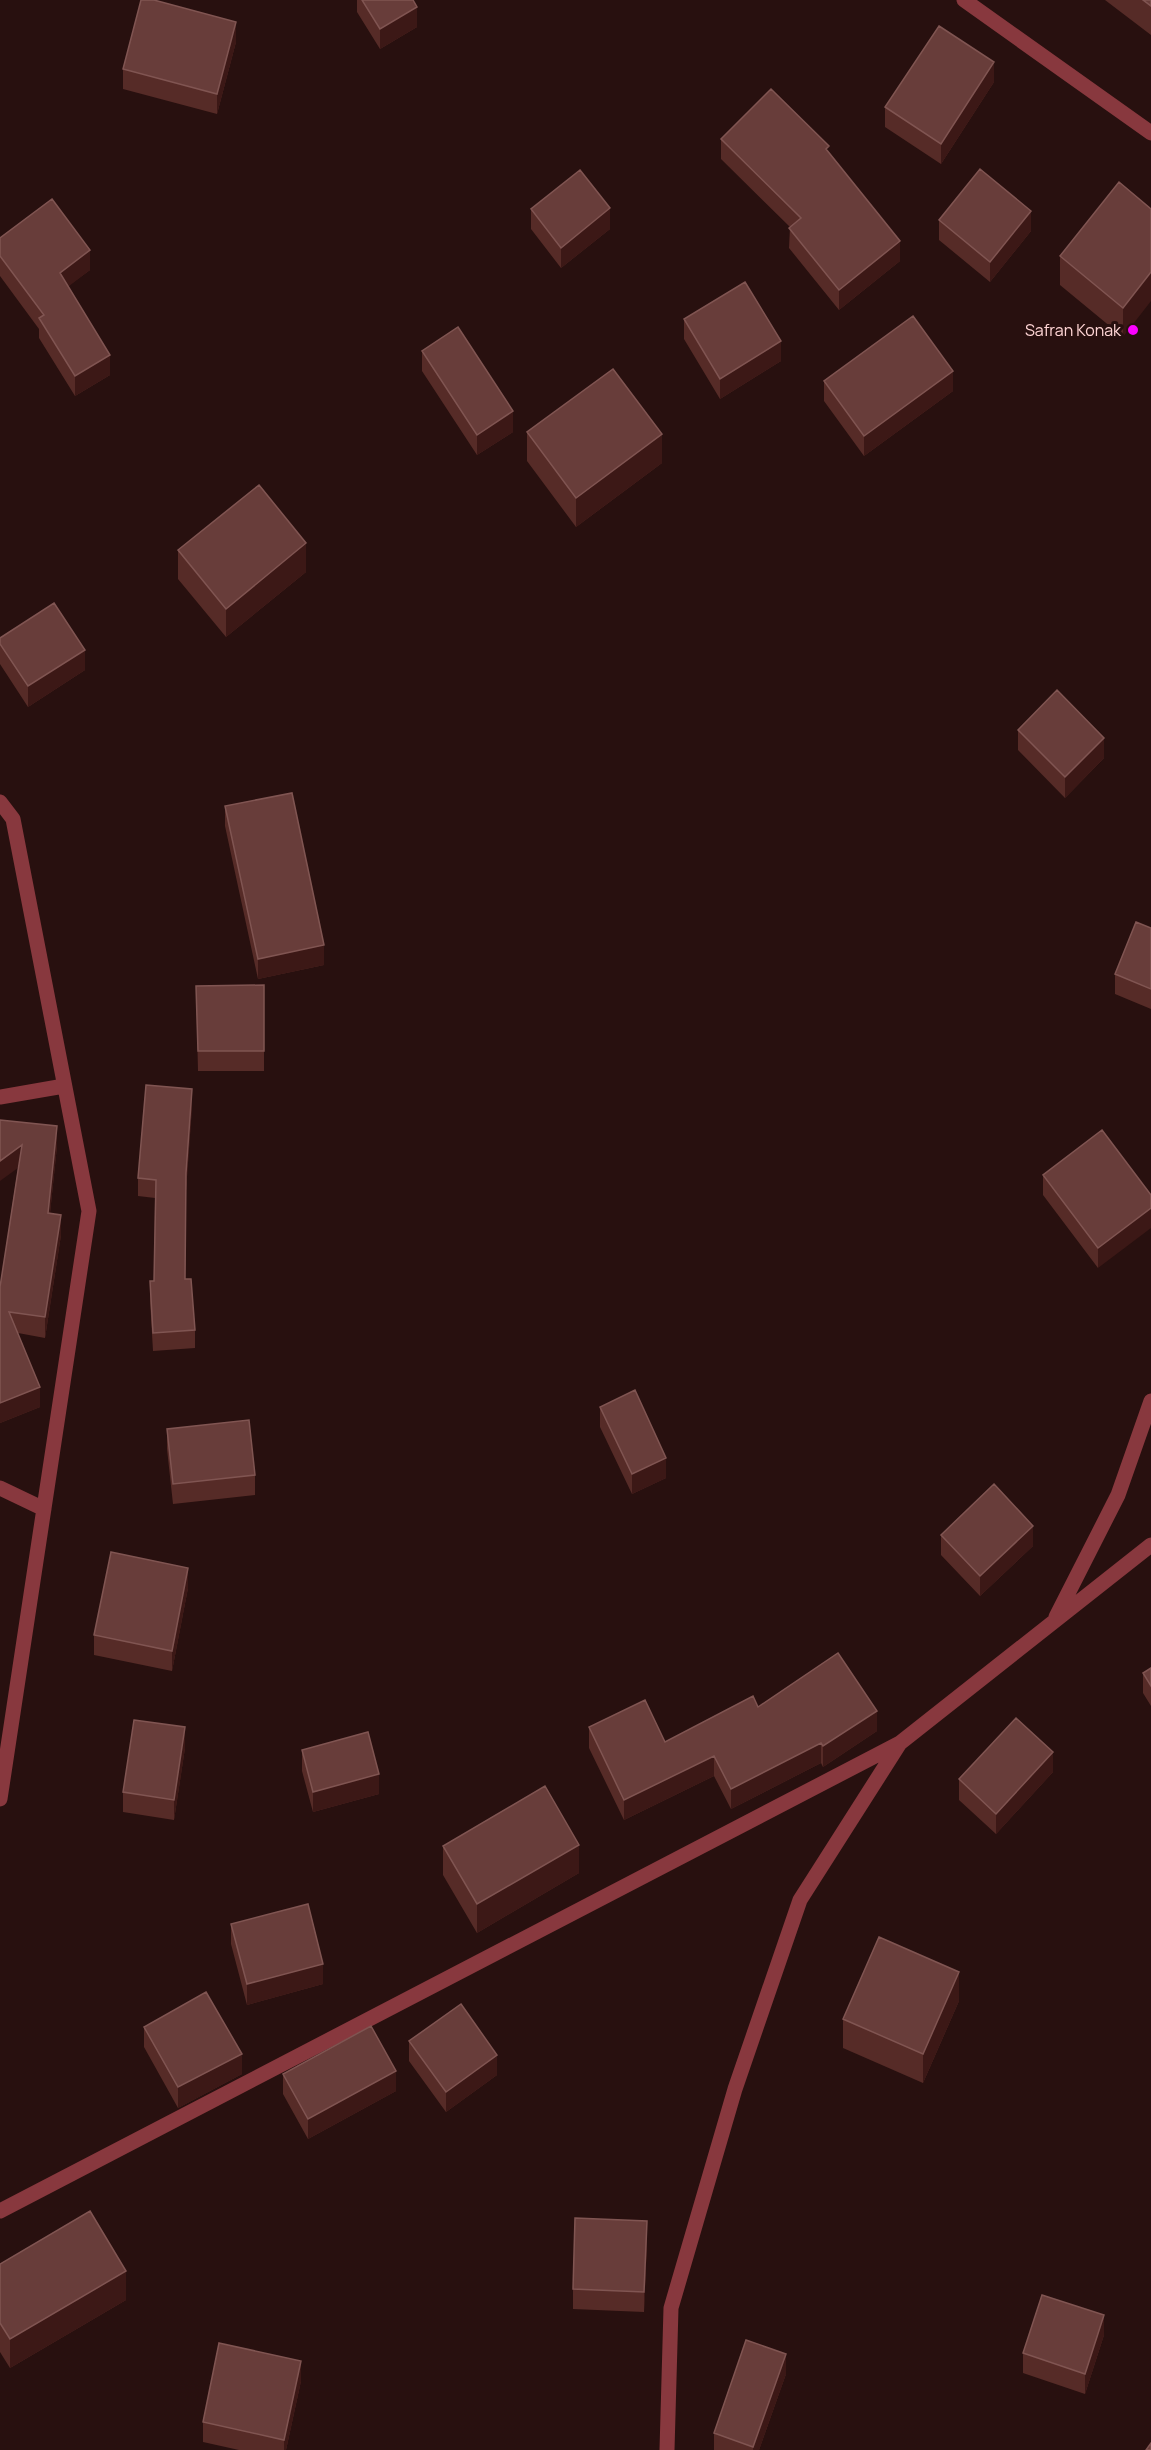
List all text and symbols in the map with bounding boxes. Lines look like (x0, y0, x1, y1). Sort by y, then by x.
place label: Safran Konak (1025, 319, 1122, 341)
marker: Safran Konak (1126, 323, 1140, 337)

